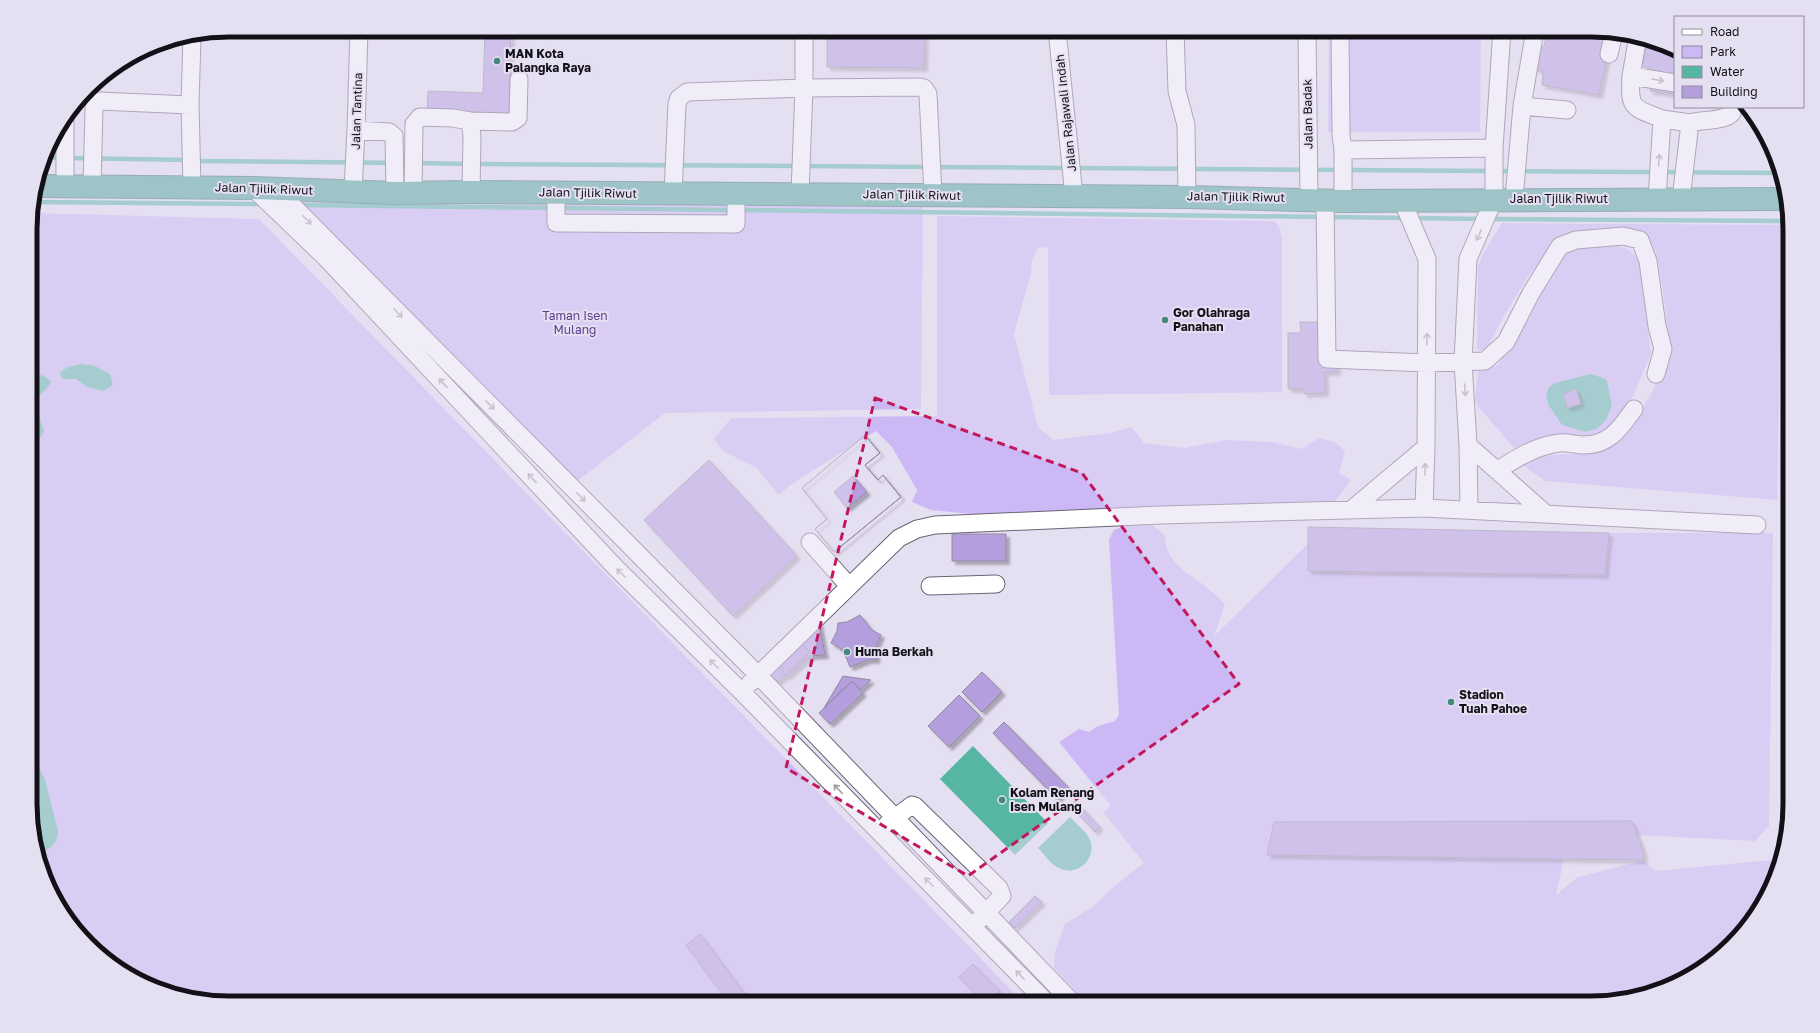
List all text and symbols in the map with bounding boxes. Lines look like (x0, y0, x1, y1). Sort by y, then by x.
legend (1674, 16, 1804, 108)
text: Road (1710, 24, 1739, 39)
text: Park (1710, 44, 1736, 59)
place label: MAN Kota Palangka Raya (505, 46, 591, 75)
street label: Jalan Rajawali Indah (1052, 54, 1079, 173)
marker: MAN Kota Palangka Raya (492, 56, 502, 66)
text: Water (1710, 64, 1744, 79)
street label: Jalan Tantina (348, 72, 365, 150)
one-way arrow (1651, 76, 1664, 84)
street label: Jalan Badak (1299, 79, 1316, 149)
text: Building (1710, 84, 1758, 99)
one-way arrow (1656, 154, 1663, 167)
street label: Jalan Tjilik Riwut (215, 179, 314, 198)
street label: Jalan Tjilik Riwut (539, 184, 637, 201)
street label: Jalan Tjilik Riwut (863, 186, 961, 203)
street label: Jalan Tjilik Riwut (1187, 188, 1285, 205)
street label: Jalan Tjilik Riwut (1510, 191, 1608, 206)
one-way arrow (302, 215, 311, 225)
one-way arrow (1474, 228, 1482, 240)
place label: Gor Olahraga Panahan (1173, 305, 1250, 334)
one-way arrow (393, 308, 403, 318)
park label: Taman Isen Mulang (542, 308, 608, 337)
marker: Gor Olahraga Panahan (1160, 315, 1170, 325)
one-way arrow (1423, 333, 1431, 346)
one-way arrow (439, 378, 448, 388)
one-way arrow (1462, 383, 1469, 396)
one-way arrow (485, 400, 495, 410)
one-way arrow (1422, 463, 1429, 476)
one-way arrow (527, 473, 537, 483)
one-way arrow (576, 492, 586, 502)
one-way arrow (616, 568, 626, 578)
place label: Huma Berkah (855, 644, 933, 659)
marker: Huma Berkah (842, 647, 852, 657)
one-way arrow (709, 659, 719, 669)
place label: Stadion Tuah Pahoe (1459, 687, 1527, 716)
marker: Stadion Tuah Pahoe (1446, 697, 1456, 707)
one-way arrow (833, 784, 842, 794)
place label: Kolam Renang Isen Mulang (1010, 785, 1094, 814)
marker: Kolam Renang Isen Mulang (997, 795, 1007, 805)
one-way arrow (924, 877, 934, 887)
one-way arrow (1015, 970, 1025, 980)

